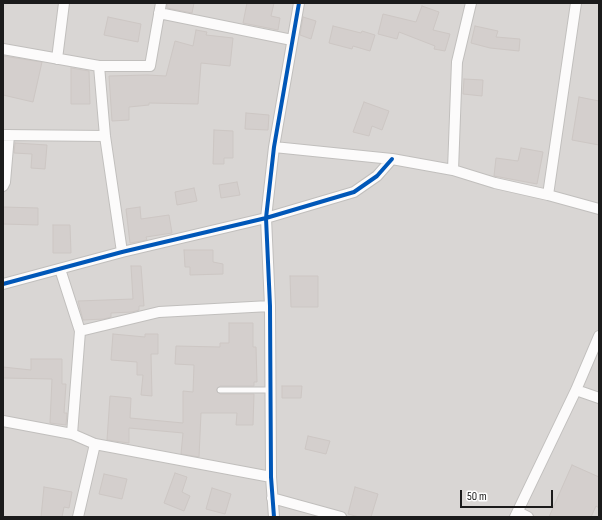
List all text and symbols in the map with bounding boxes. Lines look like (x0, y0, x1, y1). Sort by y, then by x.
scale bar (462, 482, 555, 508)
text: 50 m (467, 489, 487, 504)

